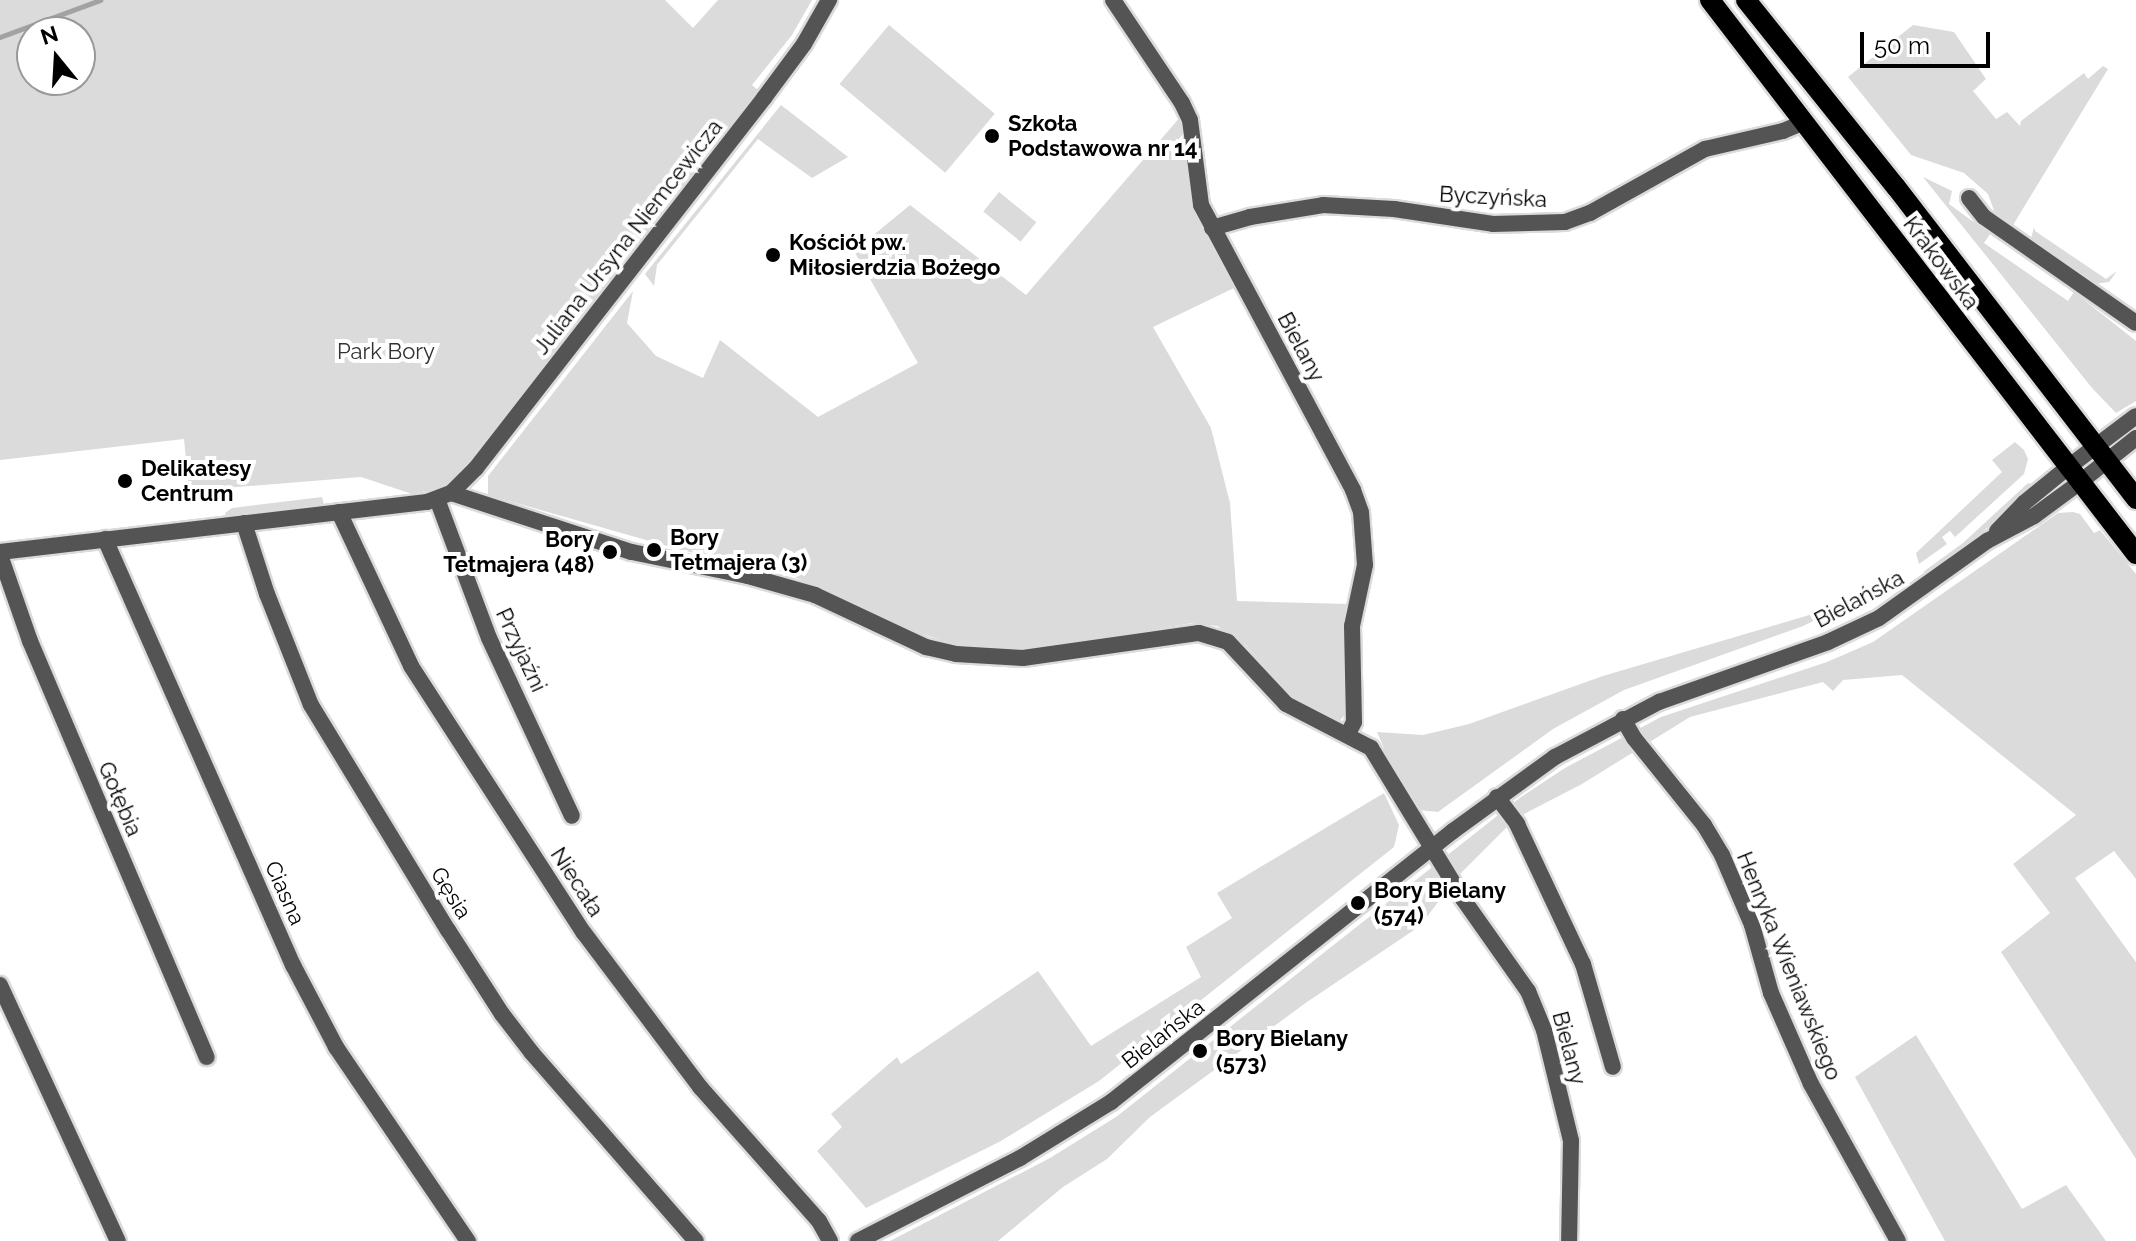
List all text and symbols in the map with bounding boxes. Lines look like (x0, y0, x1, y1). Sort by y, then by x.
north arrow (16, 16, 96, 96)
scale bar (1864, 16, 1994, 66)
text: N (37, 20, 61, 50)
text: 50 m (1874, 31, 1930, 60)
place label: Szkoła Podstawowa nr 14 (1008, 110, 1198, 162)
street label: Juliana Ursyna Niemcewicza (528, 114, 728, 360)
marker: Szkoła Podstawowa nr 14 (983, 127, 1001, 145)
street label: Byczyńska (1438, 181, 1548, 213)
street label: Krakowska (1898, 211, 1984, 315)
place label: Kościół pw. Miłosierdzia Bożego (789, 229, 1000, 280)
marker: Kościół pw. Miłosierdzia Bożego (764, 246, 782, 264)
street label: Bielany (1272, 308, 1330, 386)
park label: Park Bory (337, 339, 435, 365)
place label: Delikatesy Centrum (141, 455, 251, 506)
marker: Delikatesy Centrum (116, 472, 134, 490)
place label: Bory Tetmajera (3) (670, 524, 807, 576)
place label: Bory Tetmajera (48) (443, 526, 594, 578)
marker: Bory Tetmajera (3) (645, 541, 663, 559)
marker: Bory Tetmajera (48) (601, 543, 619, 561)
street label: Bielańska (1810, 564, 1908, 634)
street label: Przyjaźni (490, 604, 552, 696)
street label: Gołębia (93, 758, 147, 840)
street label: Niecała (545, 842, 609, 922)
street label: Henryka Wieniawskiego (1731, 848, 1847, 1084)
street label: Ciasna (259, 857, 311, 929)
street label: Gęsia (425, 862, 477, 924)
place label: Bory Bielany (574) (1374, 877, 1507, 928)
marker: Bory Bielany (574) (1349, 894, 1367, 912)
street label: Bielańska (1117, 994, 1209, 1074)
street label: Bielany (1547, 1008, 1591, 1088)
place label: Bory Bielany (573) (1216, 1025, 1349, 1076)
marker: Bory Bielany (573) (1191, 1042, 1209, 1060)

